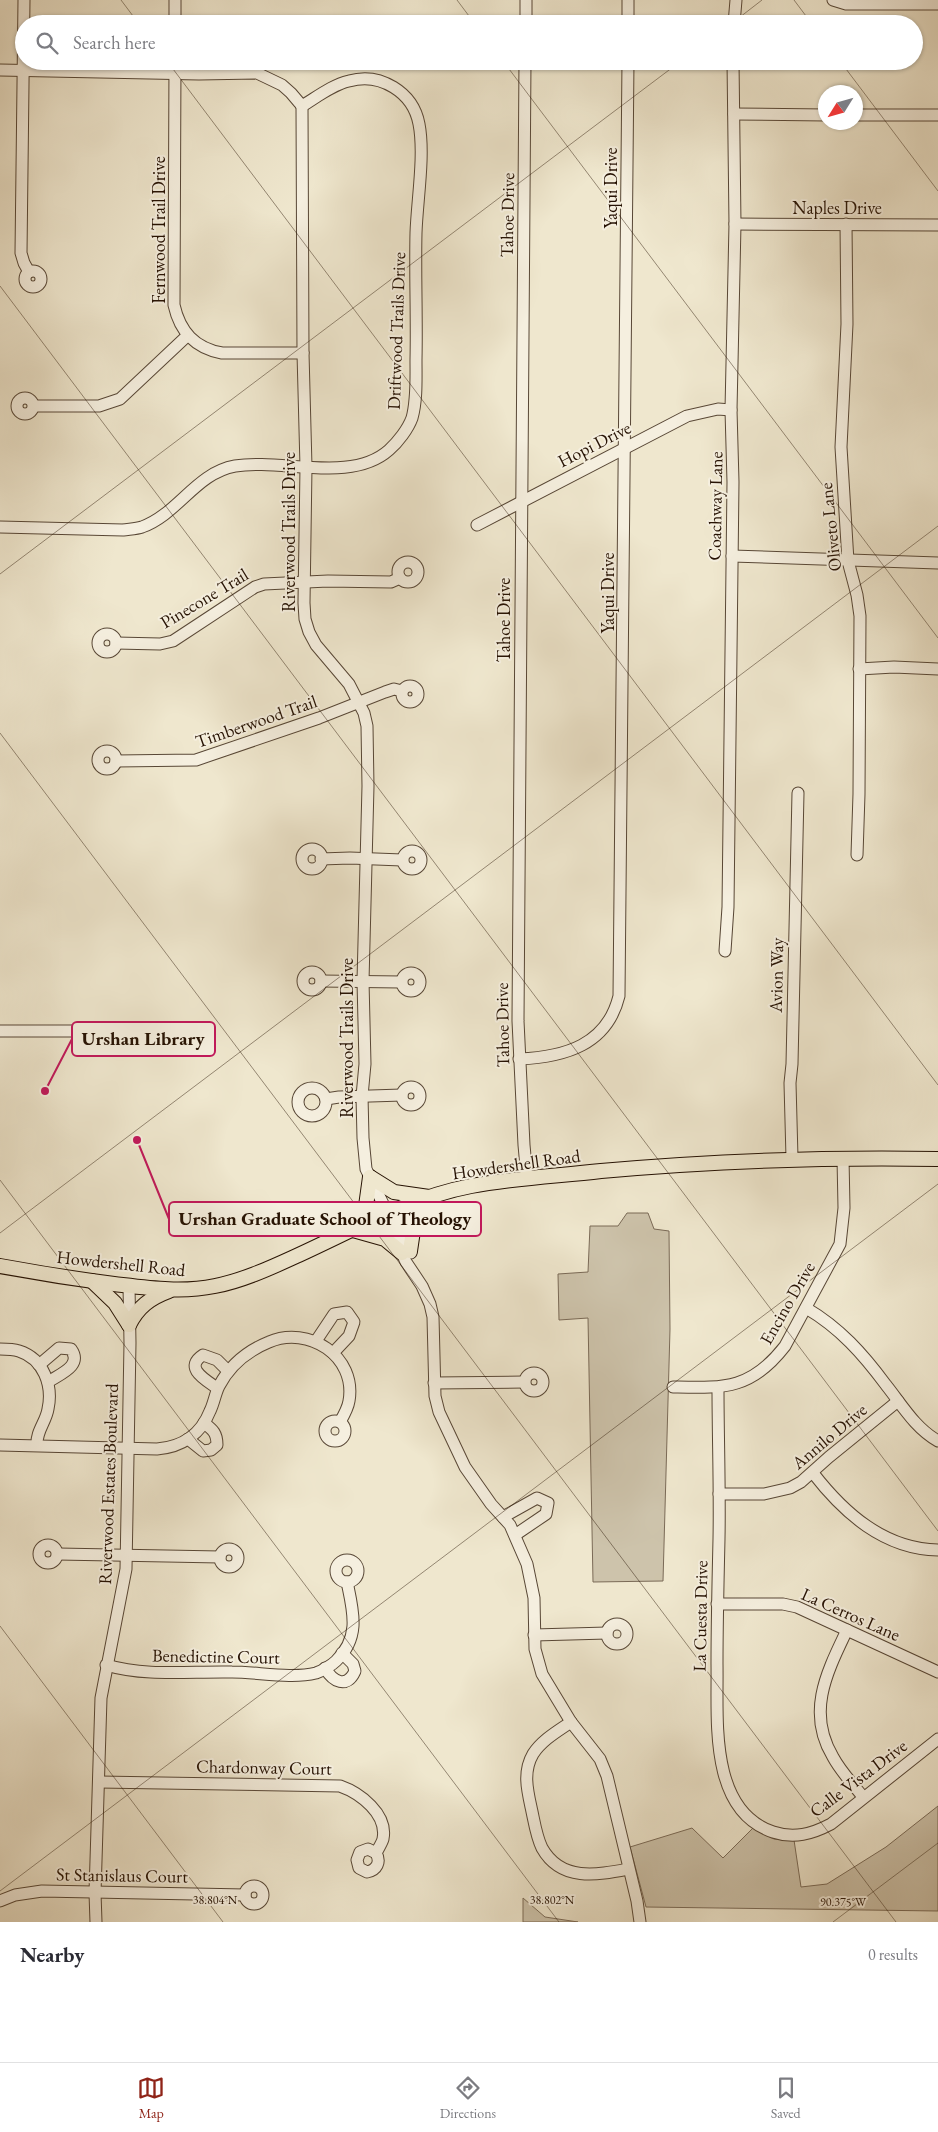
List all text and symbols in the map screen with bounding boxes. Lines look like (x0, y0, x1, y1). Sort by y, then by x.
search box (15, 15, 923, 70)
icon: search (33, 29, 61, 57)
text: Search here (73, 30, 155, 55)
north arrow (818, 85, 863, 130)
street label: Yaqui Drive (599, 147, 622, 229)
street label: Fernwood Trail Drive (147, 156, 170, 304)
street label: Tahoe Drive (495, 173, 519, 257)
street label: Naples Drive (792, 196, 882, 219)
street label: Driftwood Trails Drive (382, 252, 410, 410)
street label: Hopi Drive (553, 416, 635, 472)
street label: Coachway Lane (703, 451, 727, 561)
street label: Riverwood Trails Drive (277, 452, 300, 612)
street label: Oliveto Lane (814, 481, 846, 573)
street label: Yaqui Drive (596, 552, 619, 634)
street label: Pinecone Trail (156, 563, 252, 633)
street label: Tahoe Drive (492, 578, 515, 662)
street label: Timberwood Trail (192, 689, 320, 753)
street label: Avion Way (764, 937, 788, 1014)
street label: Riverwood Trails Drive (335, 958, 358, 1118)
street label: Tahoe Drive (490, 983, 514, 1067)
callout: Urshan Library (72, 1022, 215, 1056)
text: Urshan Library (81, 1026, 205, 1051)
street label: Howdershell Road (450, 1143, 582, 1184)
callout: Urshan Graduate School of Theology (169, 1202, 481, 1236)
text: Urshan Graduate School of Theology (179, 1206, 472, 1231)
street label: Howdershell Road (56, 1245, 187, 1281)
street label: Encino Drive (754, 1257, 820, 1349)
street label: Riverwood Estates Boulevard (93, 1382, 123, 1585)
street label: Annilo Drive (786, 1398, 871, 1475)
street label: La Cuesta Drive (688, 1560, 712, 1672)
street label: La Cerros Lane (798, 1582, 904, 1646)
street label: Benedictine Court (152, 1643, 280, 1669)
street label: Calle Vista Drive (805, 1734, 911, 1822)
street label: Chardonway Court (196, 1754, 332, 1780)
street label: St Stanislaus Court (56, 1862, 188, 1888)
text: 38.804°N (193, 1892, 238, 1908)
text: 38.802°N (530, 1892, 575, 1908)
text: 90.375°W (820, 1894, 867, 1910)
text: Nearby (20, 1941, 84, 1968)
text: 0 results (868, 1944, 918, 1965)
tab: Map (137, 2074, 165, 2122)
tab: Directions (440, 2074, 496, 2122)
tab: Saved (771, 2074, 801, 2122)

